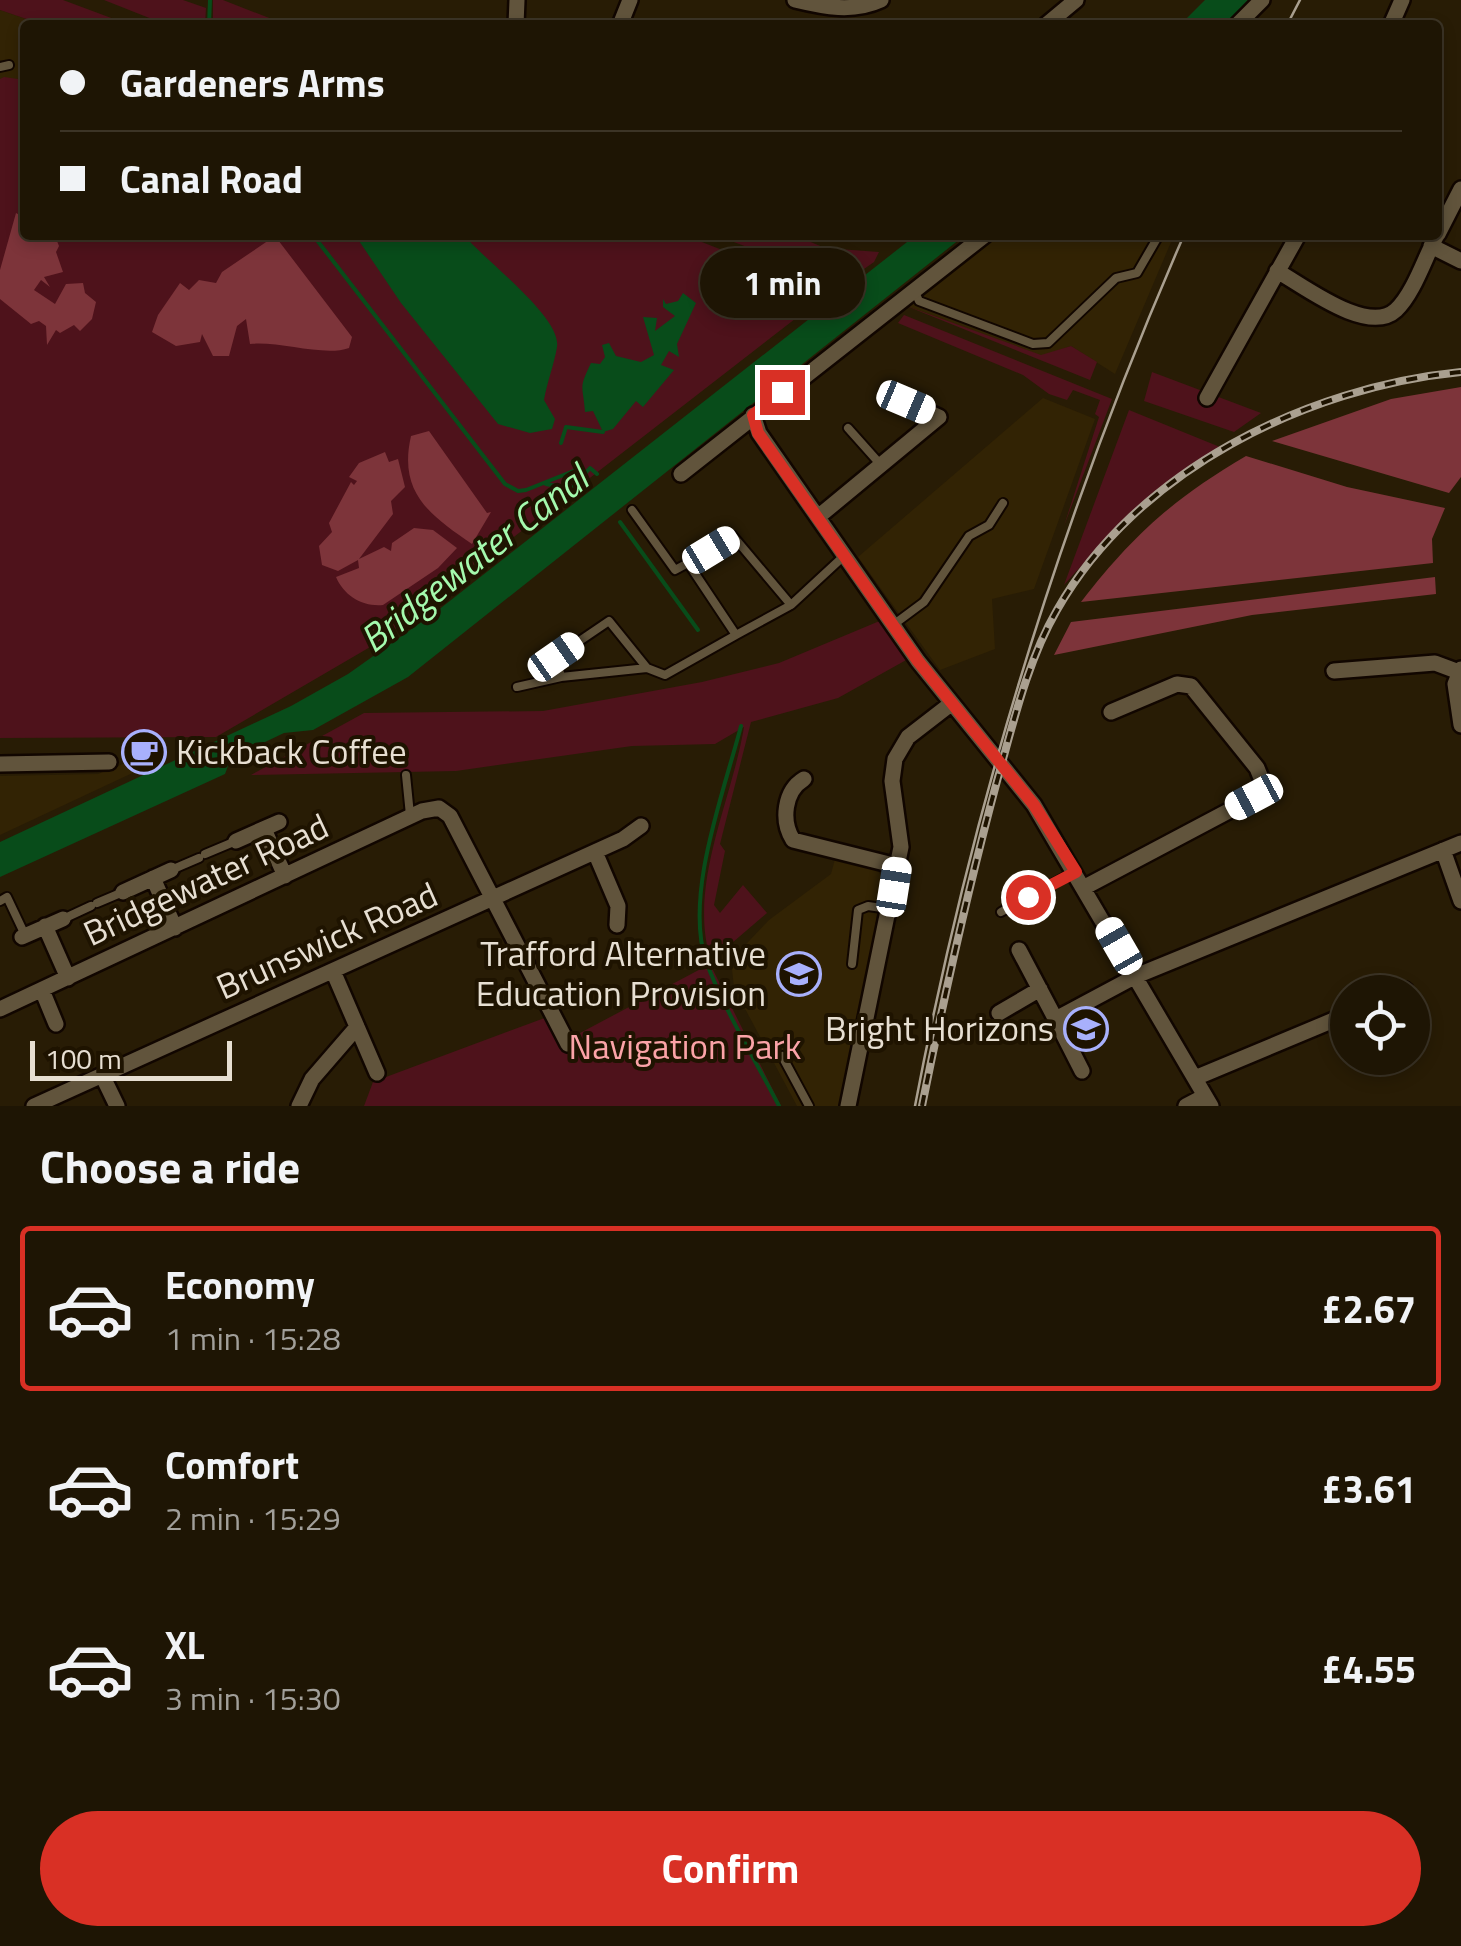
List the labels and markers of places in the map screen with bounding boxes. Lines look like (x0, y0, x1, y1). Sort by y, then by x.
place label: Kickback Coffee (176, 724, 407, 778)
cafe icon: Kickback Coffee (121, 729, 167, 775)
place label: Trafford Alternative Education Provision (476, 926, 766, 1020)
school or university icon: Trafford Alternative Education Provision (776, 951, 822, 997)
place label: Bright Horizons (825, 1001, 1054, 1055)
school or university icon: Bright Horizons (1063, 1006, 1109, 1052)

